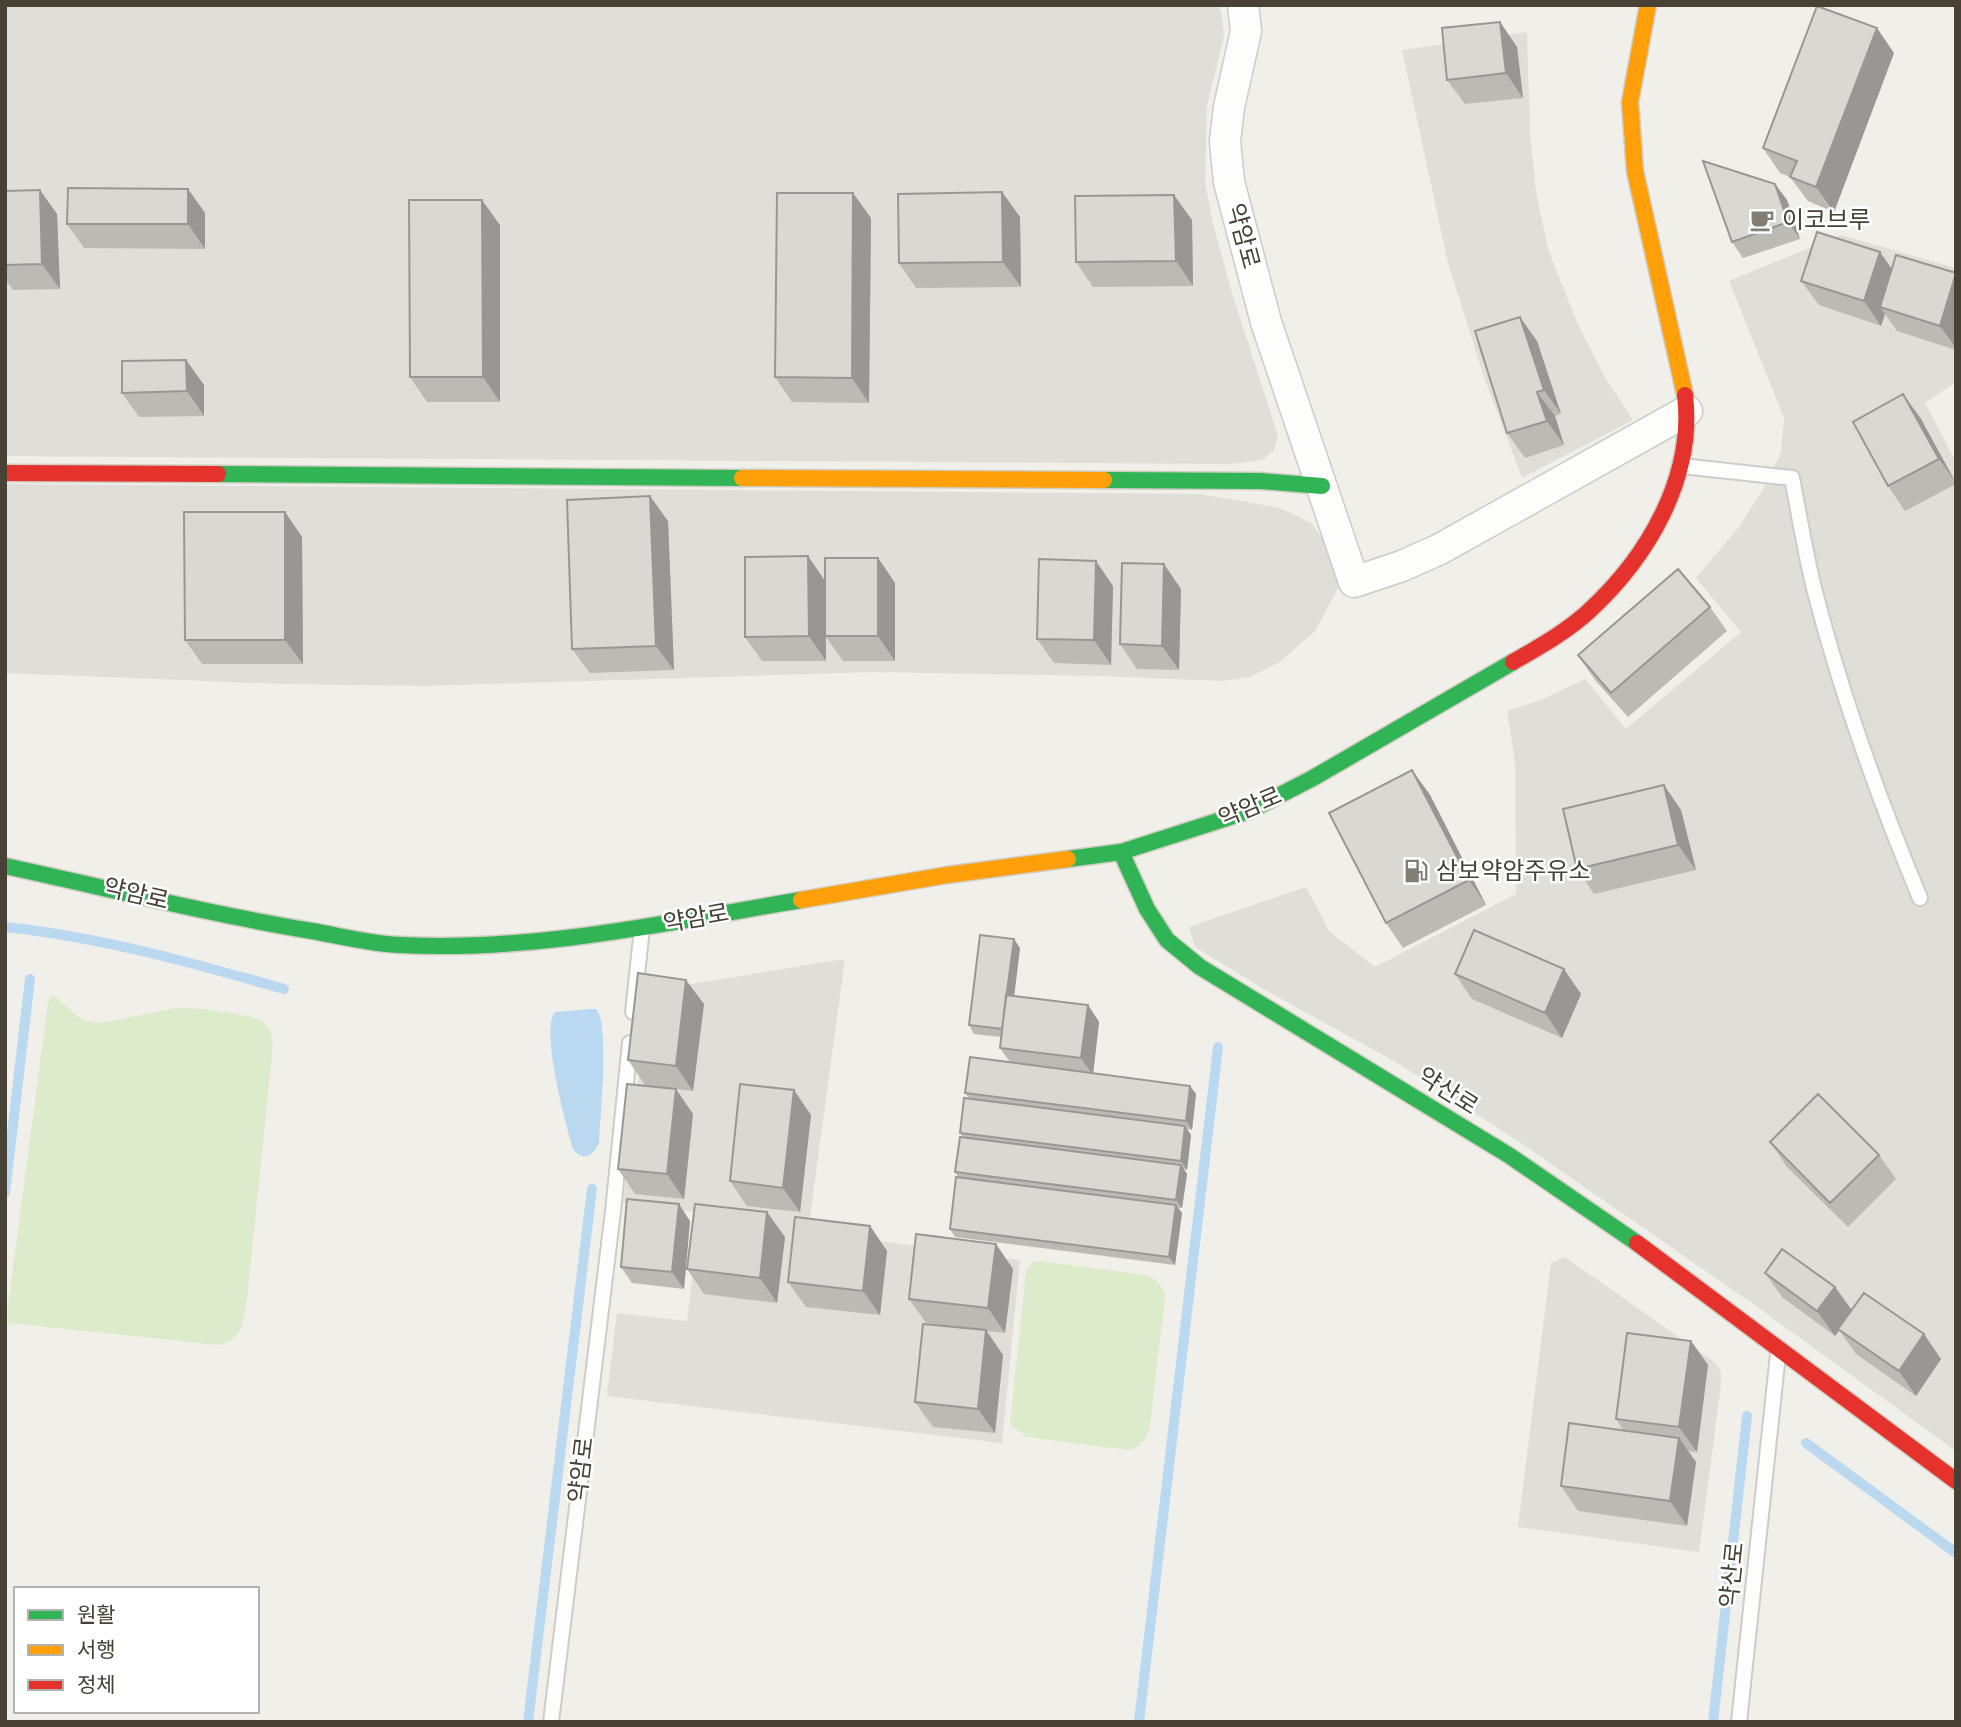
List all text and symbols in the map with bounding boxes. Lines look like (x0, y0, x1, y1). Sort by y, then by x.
street label: 약암로 (1220, 200, 1266, 272)
place label: 이코브루 (1782, 205, 1870, 235)
cafe icon: 이코브루 (1748, 206, 1776, 234)
street label: 약암로 (1214, 780, 1286, 834)
place label: 삼보약암주유소 (1436, 856, 1591, 886)
fuel station icon: 삼보약암주유소 (1402, 857, 1430, 885)
street label: 약암로 (100, 872, 172, 916)
street label: 약암로 (661, 897, 731, 939)
street label: 약산로 (1412, 1061, 1484, 1121)
street label: 약암로 (562, 1435, 600, 1505)
street label: 약산로 (1714, 1540, 1750, 1610)
legend (14, 1587, 259, 1713)
text: 원활 (77, 1602, 116, 1628)
text: 서행 (77, 1637, 116, 1663)
text: 정체 (77, 1672, 116, 1698)

